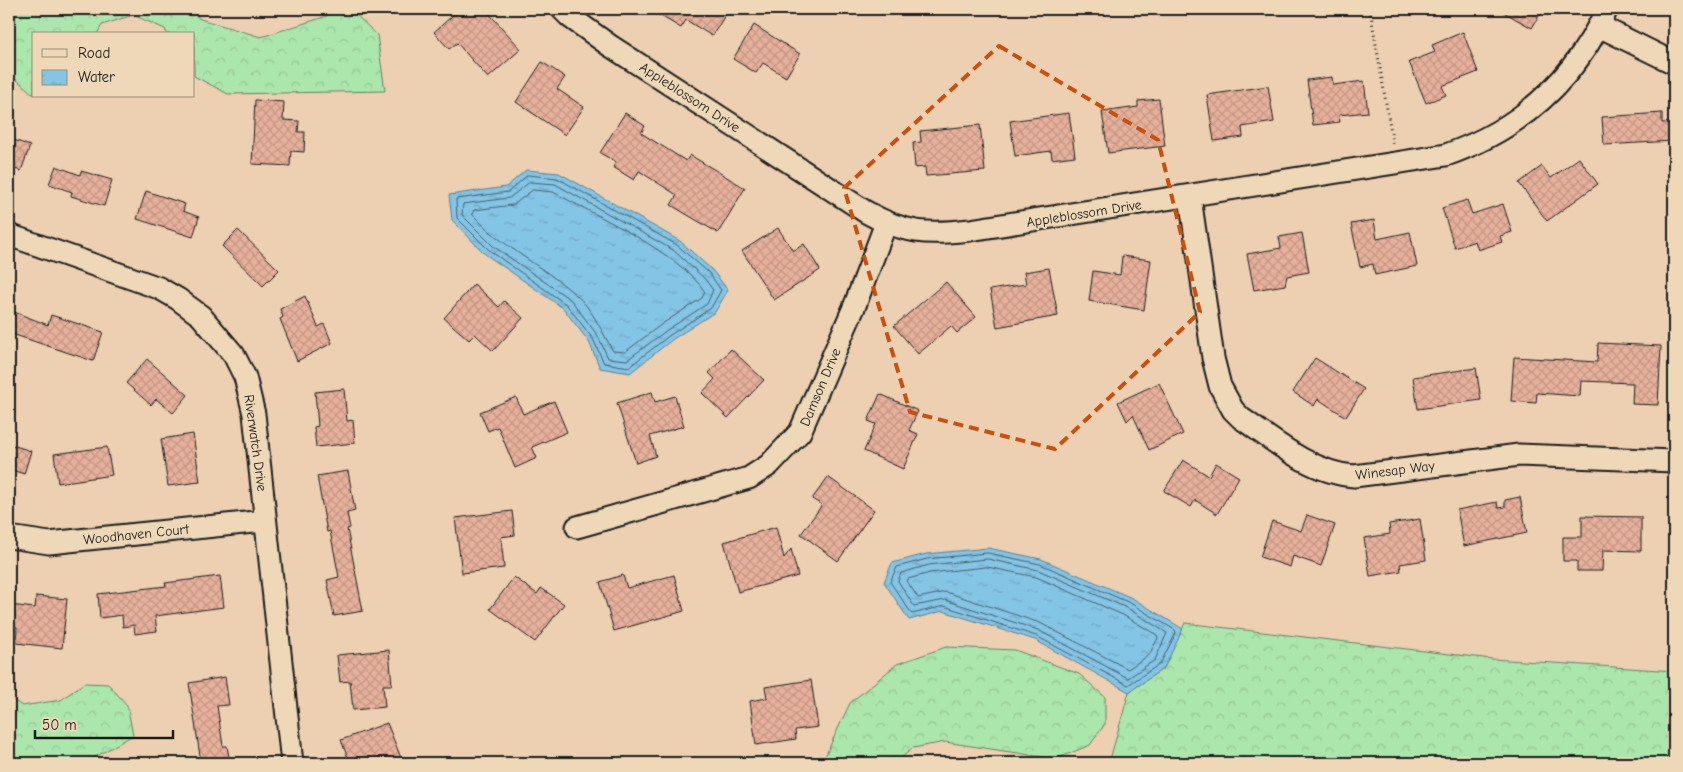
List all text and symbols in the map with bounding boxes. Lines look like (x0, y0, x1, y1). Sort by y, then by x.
legend (32, 32, 195, 98)
text: Road (78, 44, 110, 62)
street label: Appleblossom Drive (636, 59, 743, 136)
text: Water (78, 68, 115, 86)
street label: Appleblossom Drive (1025, 196, 1143, 231)
street label: Damson Drive (796, 346, 845, 429)
street label: Riverwatch Drive (240, 394, 271, 493)
street label: Winesap Way (1354, 457, 1436, 484)
street label: Woodhaven Court (82, 520, 191, 549)
scale bar (35, 707, 172, 739)
text: 50 m (42, 716, 77, 734)

